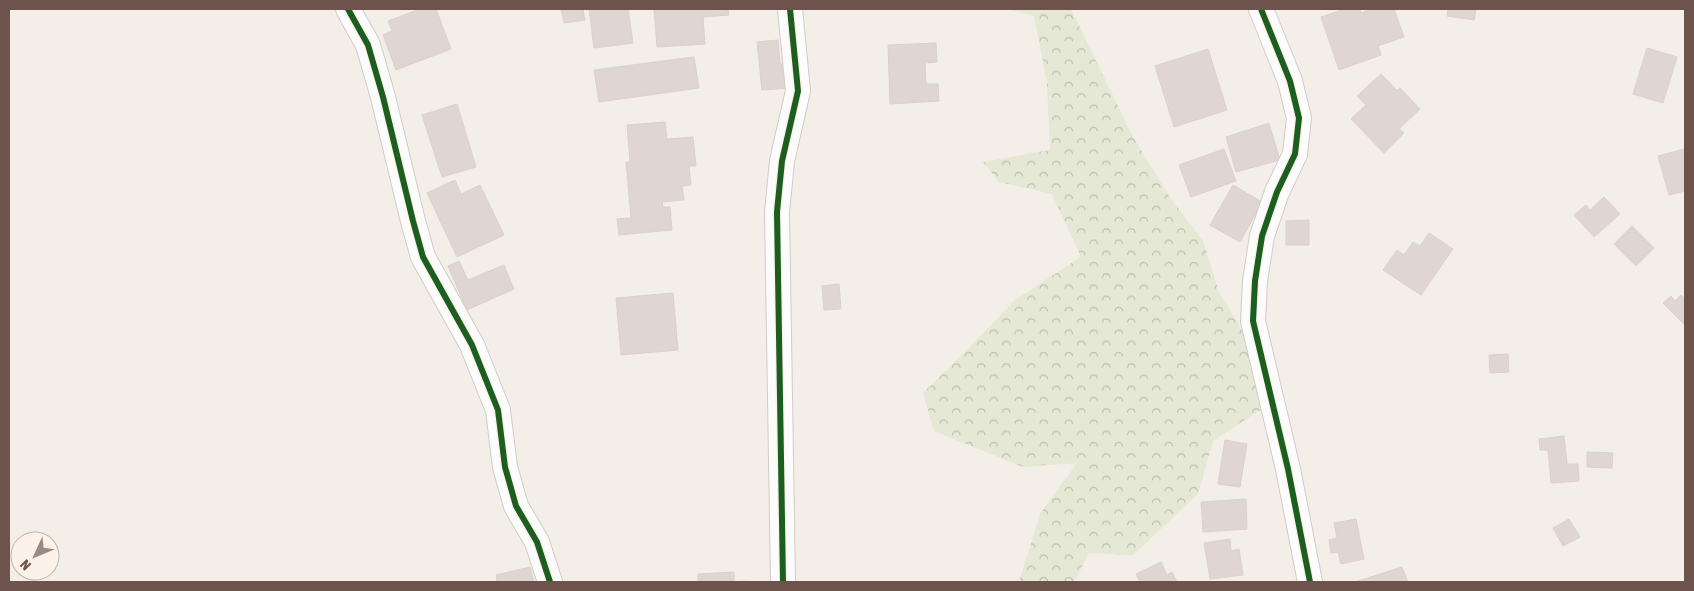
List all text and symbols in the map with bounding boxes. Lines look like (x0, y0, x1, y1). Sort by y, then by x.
north arrow (10, 531, 60, 581)
text: N (17, 557, 34, 574)

